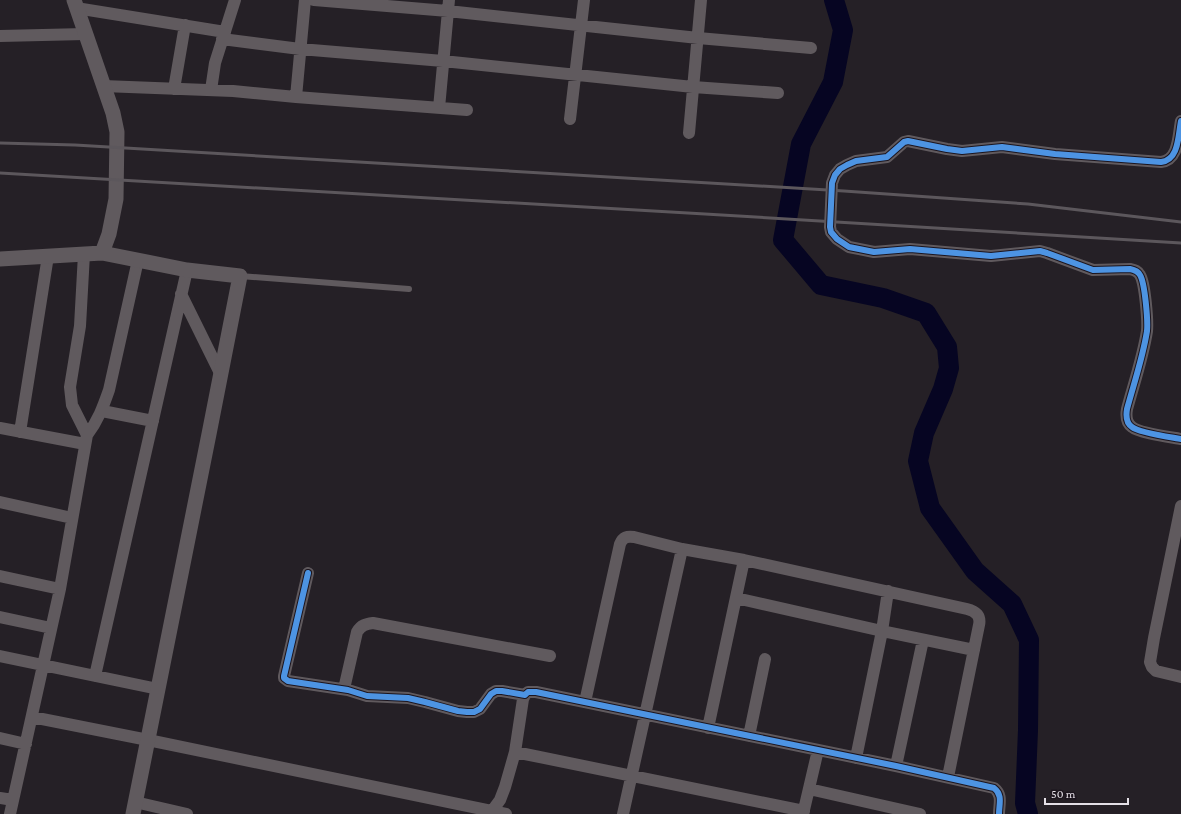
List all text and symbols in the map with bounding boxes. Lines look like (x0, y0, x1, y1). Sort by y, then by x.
scale bar (1045, 780, 1128, 806)
text: 50 m (1051, 787, 1076, 801)

